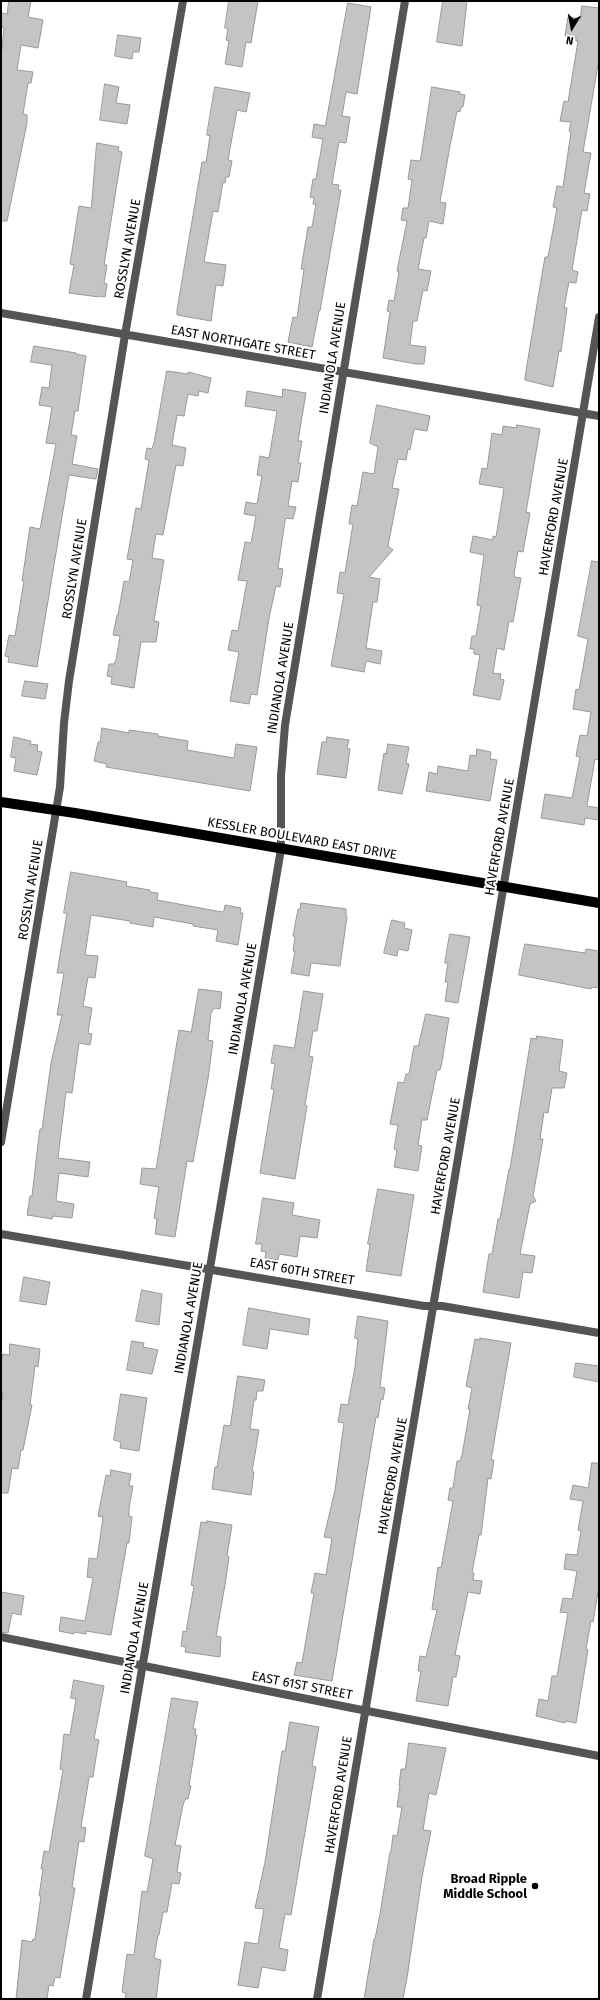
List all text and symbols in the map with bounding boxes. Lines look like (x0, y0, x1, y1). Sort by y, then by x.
north arrow (552, 8, 592, 48)
text: N (565, 33, 575, 47)
street label: ROSSLYN AVENUE (112, 198, 144, 300)
street label: INDIANOLA AVENUE (316, 301, 350, 415)
street label: EAST NORTHGATE STREET (169, 323, 317, 363)
street label: HAVERFORD AVENUE (536, 457, 572, 577)
street label: ROSSLYN AVENUE (59, 518, 91, 620)
street label: INDIANOLA AVENUE (264, 621, 298, 735)
street label: HAVERFORD AVENUE (482, 777, 518, 897)
street label: KESSLER BOULEVARD EAST DRIVE (206, 815, 398, 863)
street label: ROSSLYN AVENUE (15, 839, 47, 941)
street label: INDIANOLA AVENUE (225, 942, 261, 1056)
street label: HAVERFORD AVENUE (428, 1096, 464, 1216)
street label: EAST 60TH STREET (248, 1255, 356, 1289)
street label: INDIANOLA AVENUE (171, 1261, 207, 1375)
street label: HAVERFORD AVENUE (375, 1416, 411, 1536)
street label: INDIANOLA AVENUE (117, 1581, 153, 1695)
street label: EAST 61ST STREET (250, 1669, 354, 1703)
street label: HAVERFORD AVENUE (322, 1735, 356, 1855)
place label: Broad Ripple Middle School (443, 1871, 527, 1902)
marker: Broad Ripple Middle School (530, 1881, 540, 1891)

